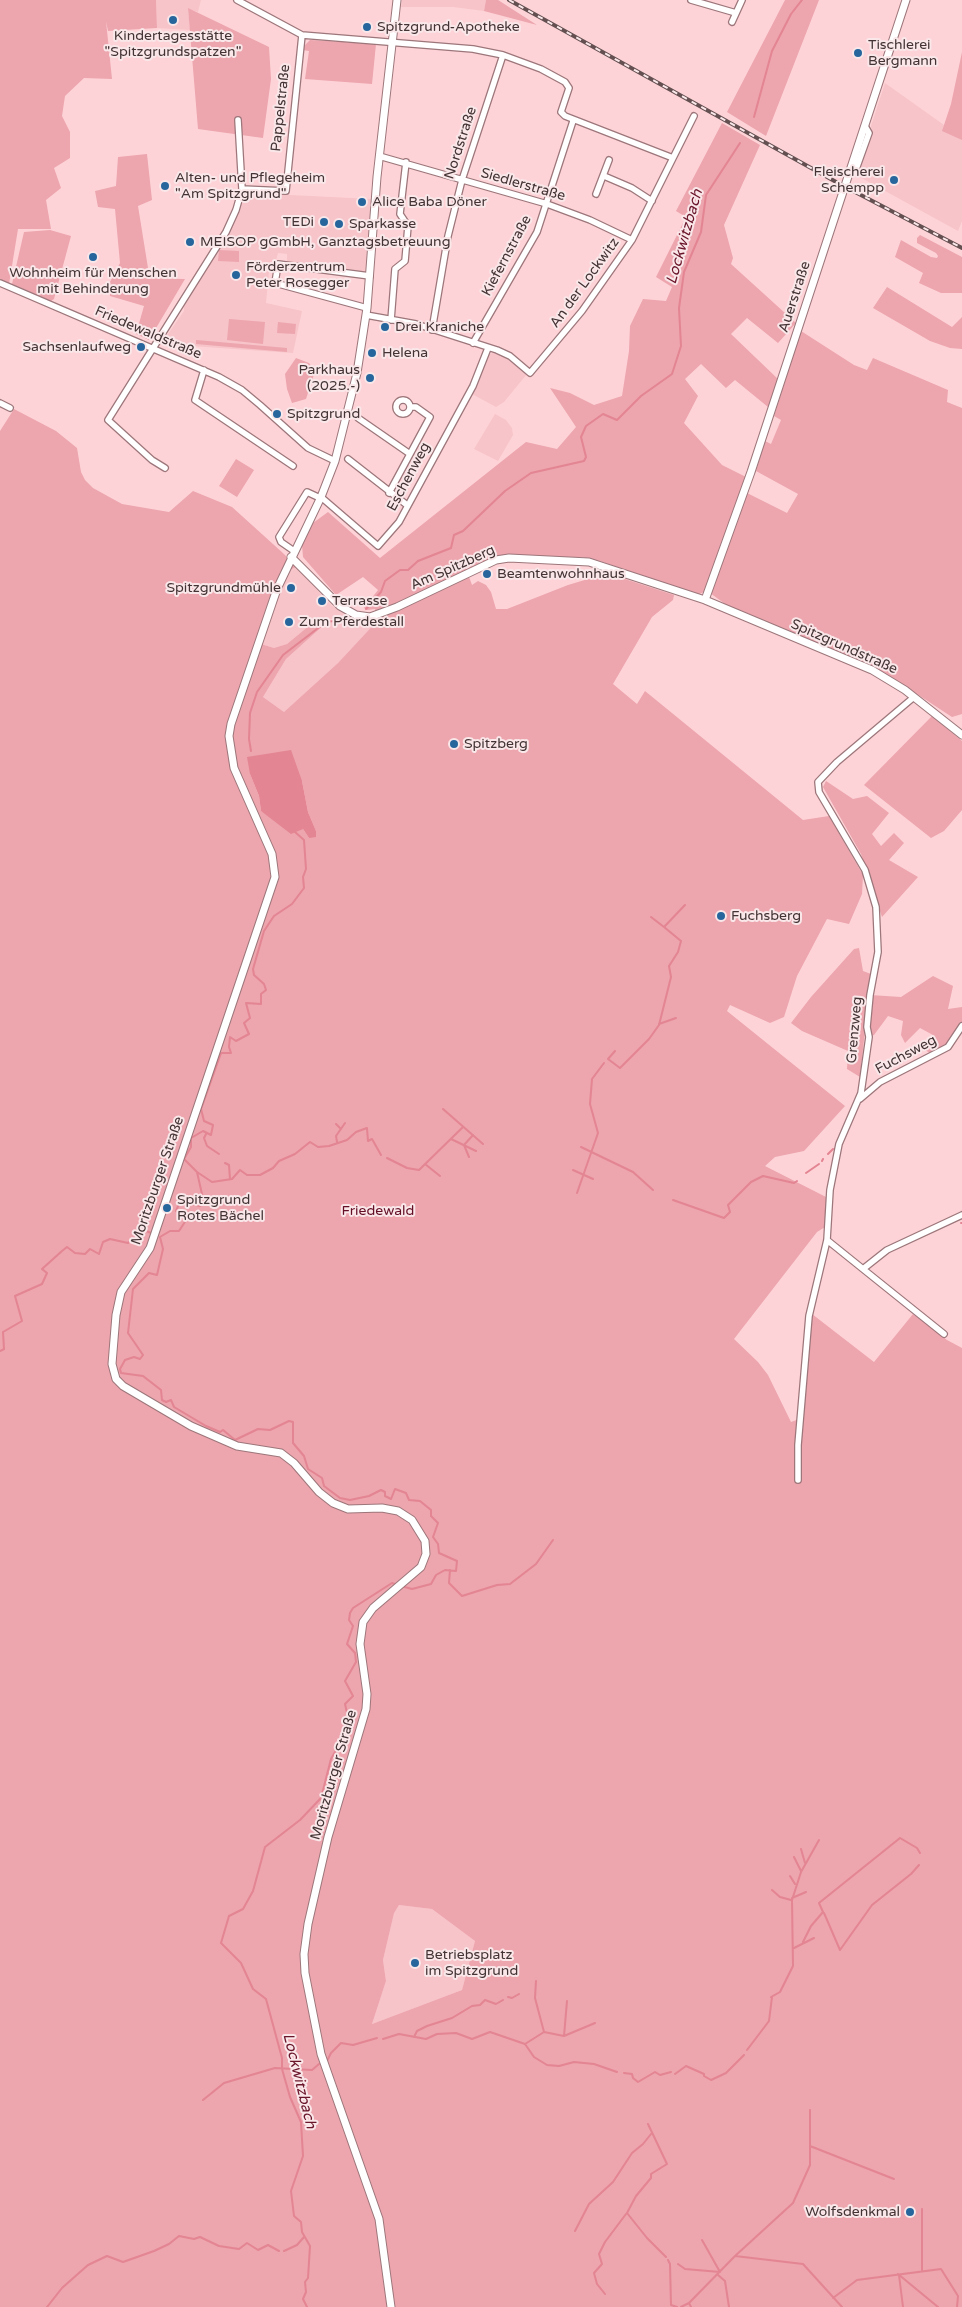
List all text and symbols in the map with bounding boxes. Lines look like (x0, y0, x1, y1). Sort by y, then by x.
marker: Kindertagesstätte "Spitzgrundspatzen" (167, 14, 179, 26)
place label: Spitzgrund-Apotheke (377, 19, 520, 35)
marker: Spitzgrund-Apotheke (361, 21, 373, 33)
place label: Kindertagesstätte "Spitzgrundspatzen" (105, 28, 241, 60)
place label: Tischlerei Bergmann (868, 37, 937, 70)
marker: Tischlerei Bergmann (852, 47, 864, 59)
street label: Pappelstraße (268, 64, 294, 152)
street label: Nordstraße (441, 105, 481, 181)
place label: Fleischerei Schempp (813, 164, 884, 196)
street label: Siedlerstraße (479, 165, 567, 205)
place label: Alten- und Pflegeheim "Am Spitzgrund" (175, 170, 325, 202)
marker: Fleischerei Schempp (888, 174, 900, 186)
marker: Alten- und Pflegeheim "Am Spitzgrund" (159, 180, 171, 192)
water label: Lockwitzbach (663, 188, 707, 286)
place label: Alice Baba Döner (372, 194, 487, 210)
marker: Alice Baba Döner (356, 196, 368, 208)
street label: Kiefernstraße (479, 213, 535, 299)
place label: TEDi (283, 214, 314, 230)
marker: TEDi (318, 216, 330, 228)
place label: Sparkasse (349, 216, 416, 232)
marker: Sparkasse (333, 218, 345, 230)
place label: MEISOP gGmbH, Ganztagsbetreuung (200, 234, 450, 250)
street label: An der Lockwitz (547, 235, 623, 331)
marker: MEISOP gGmbH, Ganztagsbetreuung (184, 236, 196, 248)
marker: Wohnheim für Menschen mit Behinderung (87, 251, 99, 263)
place label: Förderzentrum Peter Rosegger (246, 259, 349, 292)
street label: Auerstraße (776, 259, 814, 335)
place label: Wohnheim für Menschen mit Behinderung (9, 265, 177, 298)
marker: Förderzentrum Peter Rosegger (230, 269, 242, 281)
street label: Friedewaldstraße (92, 303, 204, 363)
place label: Drei Kraniche (395, 319, 484, 335)
marker: Drei Kraniche (379, 321, 391, 333)
place label: Sachsenlaufweg (22, 339, 131, 355)
marker: Sachsenlaufweg (135, 341, 147, 353)
place label: Helena (382, 345, 428, 361)
marker: Helena (366, 347, 378, 359)
place label: Parkhaus (2025.-) (299, 362, 360, 394)
marker: Parkhaus (2025.-) (364, 372, 376, 384)
place label: Spitzgrund (287, 406, 360, 422)
marker: Spitzgrund (271, 408, 283, 420)
street label: Eschenweg (384, 440, 434, 514)
street label: Am Spitzberg (408, 542, 498, 594)
place label: Beamtenwohnhaus (497, 566, 625, 582)
marker: Beamtenwohnhaus (481, 568, 493, 580)
place label: Spitzgrundmühle (167, 580, 281, 596)
marker: Spitzgrundmühle (285, 582, 297, 594)
place label: Terrasse (332, 593, 388, 609)
marker: Terrasse (316, 595, 328, 607)
place label: Zum Pferdestall (299, 614, 404, 630)
marker: Zum Pferdestall (283, 616, 295, 628)
street label: Spitzgrundstraße (788, 616, 900, 678)
place label: Spitzberg (464, 736, 528, 752)
marker: Spitzberg (448, 738, 460, 750)
place label: Fuchsberg (731, 908, 801, 924)
marker: Fuchsberg (715, 910, 727, 922)
street label: Grenzweg (844, 996, 866, 1064)
street label: Fuchsweg (873, 1032, 939, 1078)
street label: Moritzburger Straße (128, 1115, 188, 1247)
place label: Spitzgrund Rotes Bächel (177, 1192, 264, 1224)
marker: Spitzgrund Rotes Bächel (161, 1202, 173, 1214)
park label: Friedewald (342, 1203, 414, 1219)
street label: Moritzburger Straße (307, 1708, 361, 1842)
place label: Betriebsplatz im Spitzgrund (425, 1947, 518, 1980)
marker: Betriebsplatz im Spitzgrund (409, 1957, 421, 1969)
water label: Lockwitzbach (278, 2031, 320, 2131)
place label: Wolfsdenkmal (805, 2204, 900, 2220)
marker: Wolfsdenkmal (904, 2206, 916, 2218)

